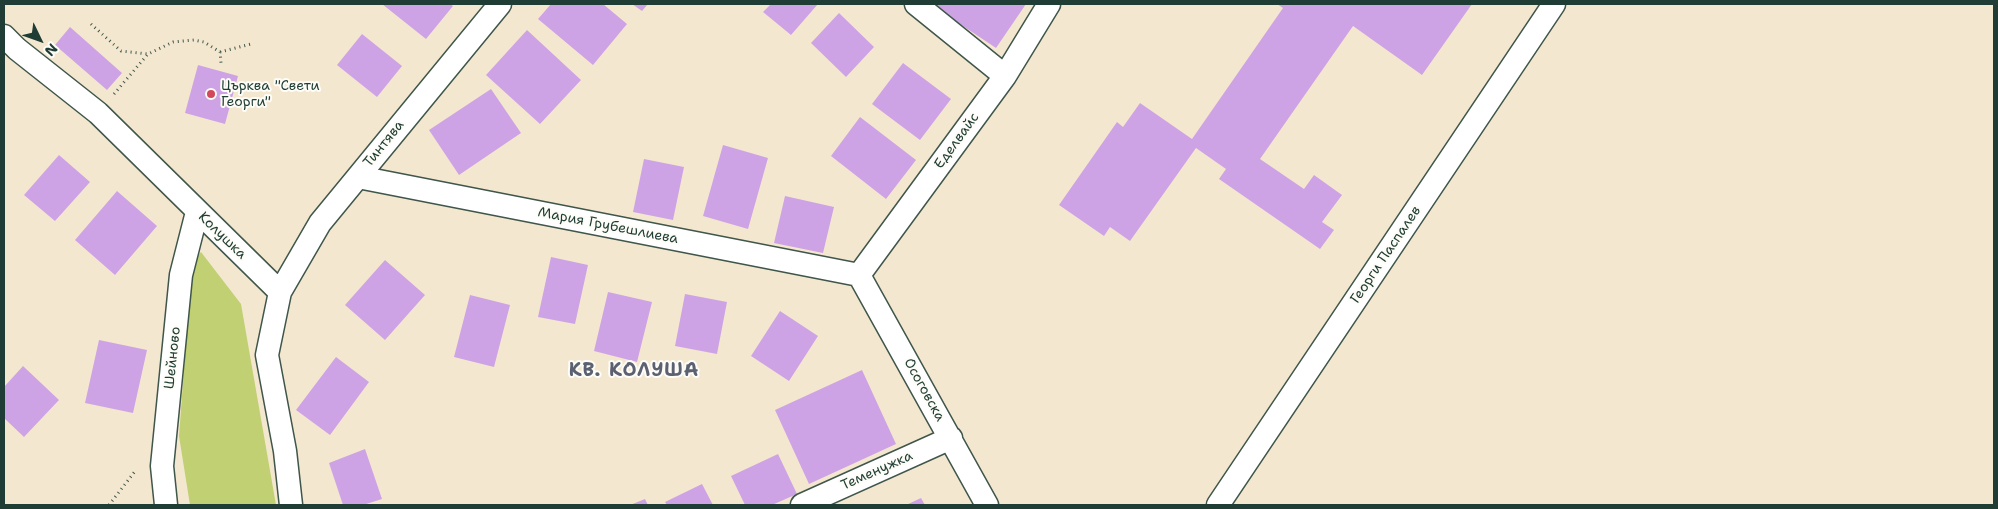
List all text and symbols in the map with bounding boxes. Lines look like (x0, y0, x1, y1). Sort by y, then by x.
north arrow (15, 15, 65, 65)
text: N (41, 40, 62, 60)
place label: Църква "Свети Георги" (221, 78, 320, 110)
marker: Църква "Свети Георги" (205, 88, 217, 100)
street label: Еделвайс (931, 110, 983, 172)
street label: Тинтява (360, 117, 408, 171)
street label: Георги Паспалев (1347, 203, 1425, 307)
street label: Мария Грубешлиева (536, 204, 680, 248)
street label: Колушка (194, 209, 250, 263)
street label: Шейново (161, 326, 185, 390)
street label: Осоговска (900, 356, 948, 424)
district label: КВ. КОЛУША (567, 360, 701, 382)
street label: Теменужка (839, 448, 915, 494)

